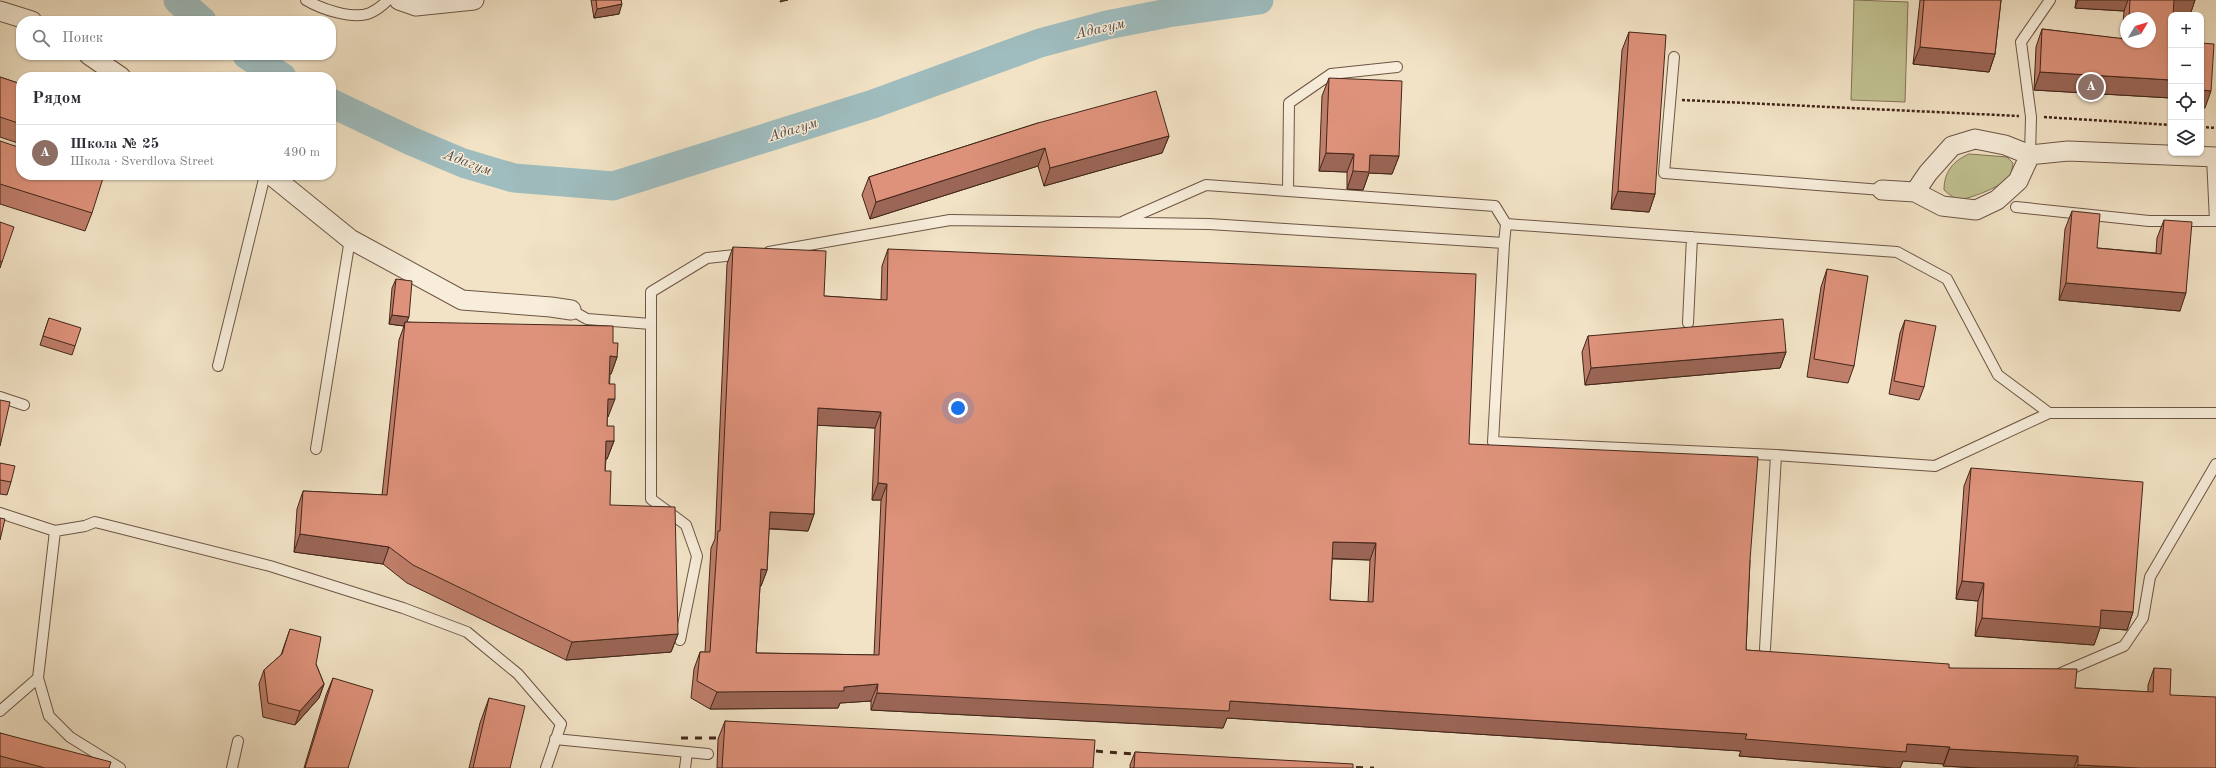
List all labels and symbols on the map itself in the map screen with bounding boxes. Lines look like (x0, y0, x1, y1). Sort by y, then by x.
north arrow (2120, 12, 2156, 48)
water label: Адагум (1073, 16, 1127, 43)
pin: A (2078, 72, 2104, 102)
water label: Адагум (766, 116, 820, 145)
water label: Адагум (440, 147, 494, 179)
your location (948, 398, 968, 418)

